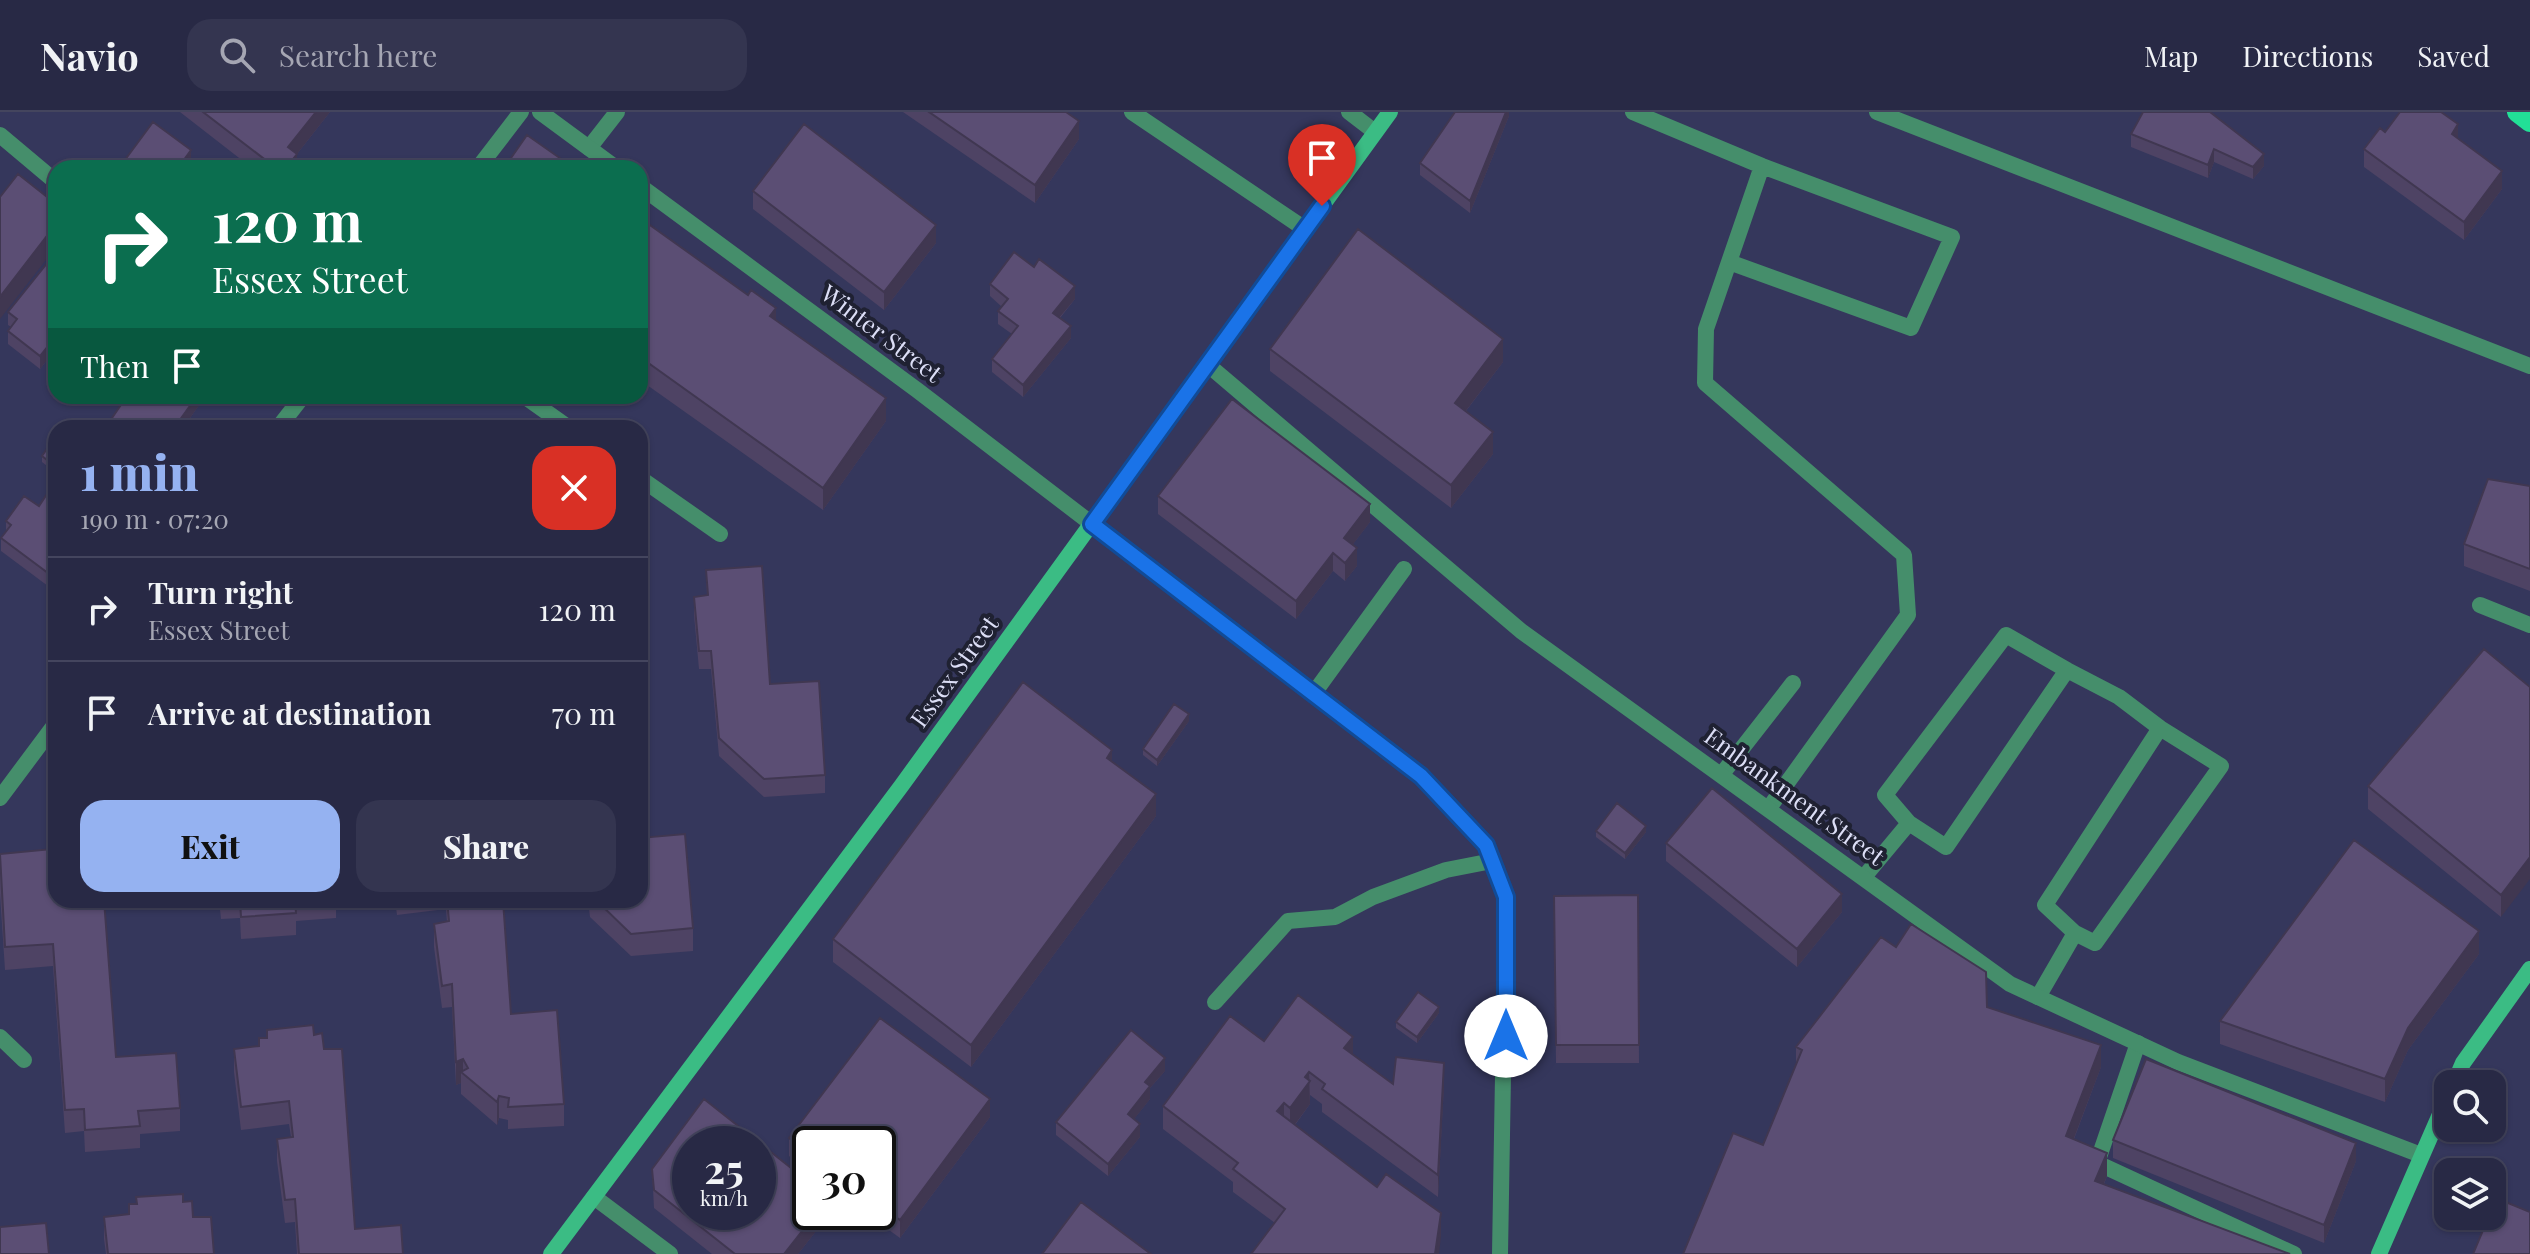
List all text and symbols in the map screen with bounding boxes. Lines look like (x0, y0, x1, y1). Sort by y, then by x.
search box (187, 19, 747, 91)
text: Navio (40, 30, 139, 81)
icon: search (215, 33, 259, 77)
text: Search here (279, 35, 437, 75)
text: Map (2144, 37, 2198, 74)
text: Directions (2242, 37, 2373, 74)
text: Saved (2417, 37, 2490, 74)
pin (1288, 124, 1356, 206)
icon: arrive (1300, 136, 1344, 180)
text: 120 m (212, 182, 363, 257)
icon: right (80, 192, 184, 296)
text: Essex Street (212, 254, 408, 302)
street label: Winter Street (814, 276, 950, 389)
icon: arrive (165, 344, 209, 388)
text: Then (80, 346, 149, 386)
text: 1 min (80, 439, 198, 503)
button: close (532, 446, 616, 530)
text: 190 m · 07:20 (80, 501, 229, 536)
text: Turn right (148, 572, 293, 612)
icon: right (80, 587, 124, 631)
text: 120 m (538, 589, 616, 629)
street label: Essex Street (902, 608, 1005, 733)
text: Essex Street (148, 612, 289, 647)
icon: arrive (80, 691, 124, 735)
text: Arrive at destination (148, 693, 431, 733)
text: 70 m (552, 693, 616, 733)
street label: Embankment Street (1699, 719, 1892, 872)
button: Exit (80, 800, 340, 892)
button: Share (356, 800, 616, 892)
position arrow (1464, 994, 1548, 1078)
map controls (2434, 1070, 2506, 1230)
button: search (2434, 1070, 2506, 1142)
speed limit sign: 30 (792, 1126, 896, 1230)
text: 25 (704, 1141, 744, 1194)
button: layers (2434, 1158, 2506, 1230)
text: km/h (700, 1184, 748, 1211)

